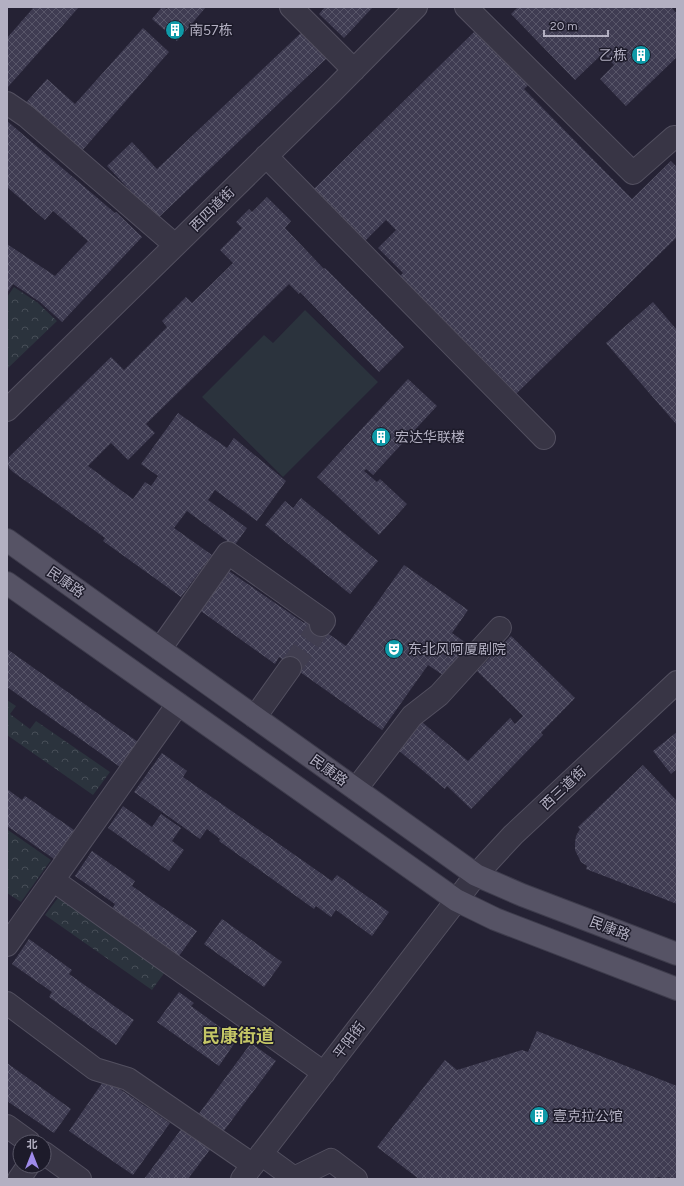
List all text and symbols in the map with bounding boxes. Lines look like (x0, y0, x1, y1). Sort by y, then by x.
scale bar (544, 12, 608, 38)
building icon: 南57栋 (164, 19, 186, 41)
text: 20 m (550, 19, 578, 33)
place label: 南57栋 (189, 22, 233, 39)
building icon: 乙栋 (630, 44, 652, 66)
place label: 乙栋 (599, 47, 627, 64)
street label: 西四道街 (187, 184, 238, 235)
building icon: 宏达华联楼 (370, 426, 392, 448)
place label: 宏达华联楼 (395, 429, 465, 446)
street label: 民康路 (44, 563, 88, 601)
theatre icon: 东北风阿厦剧院 (383, 638, 405, 660)
place label: 东北风阿厦剧院 (408, 641, 506, 658)
street label: 民康路 (307, 751, 351, 790)
street label: 西三道街 (537, 763, 590, 814)
street label: 民康路 (587, 913, 632, 944)
street label: 平阳街 (330, 1018, 369, 1062)
district label: 民康街道 (202, 1025, 274, 1047)
building icon: 壹克拉公馆 (528, 1105, 550, 1127)
place label: 壹克拉公馆 (553, 1108, 623, 1125)
north arrow (12, 1134, 52, 1174)
text: 北 (27, 1138, 38, 1151)

